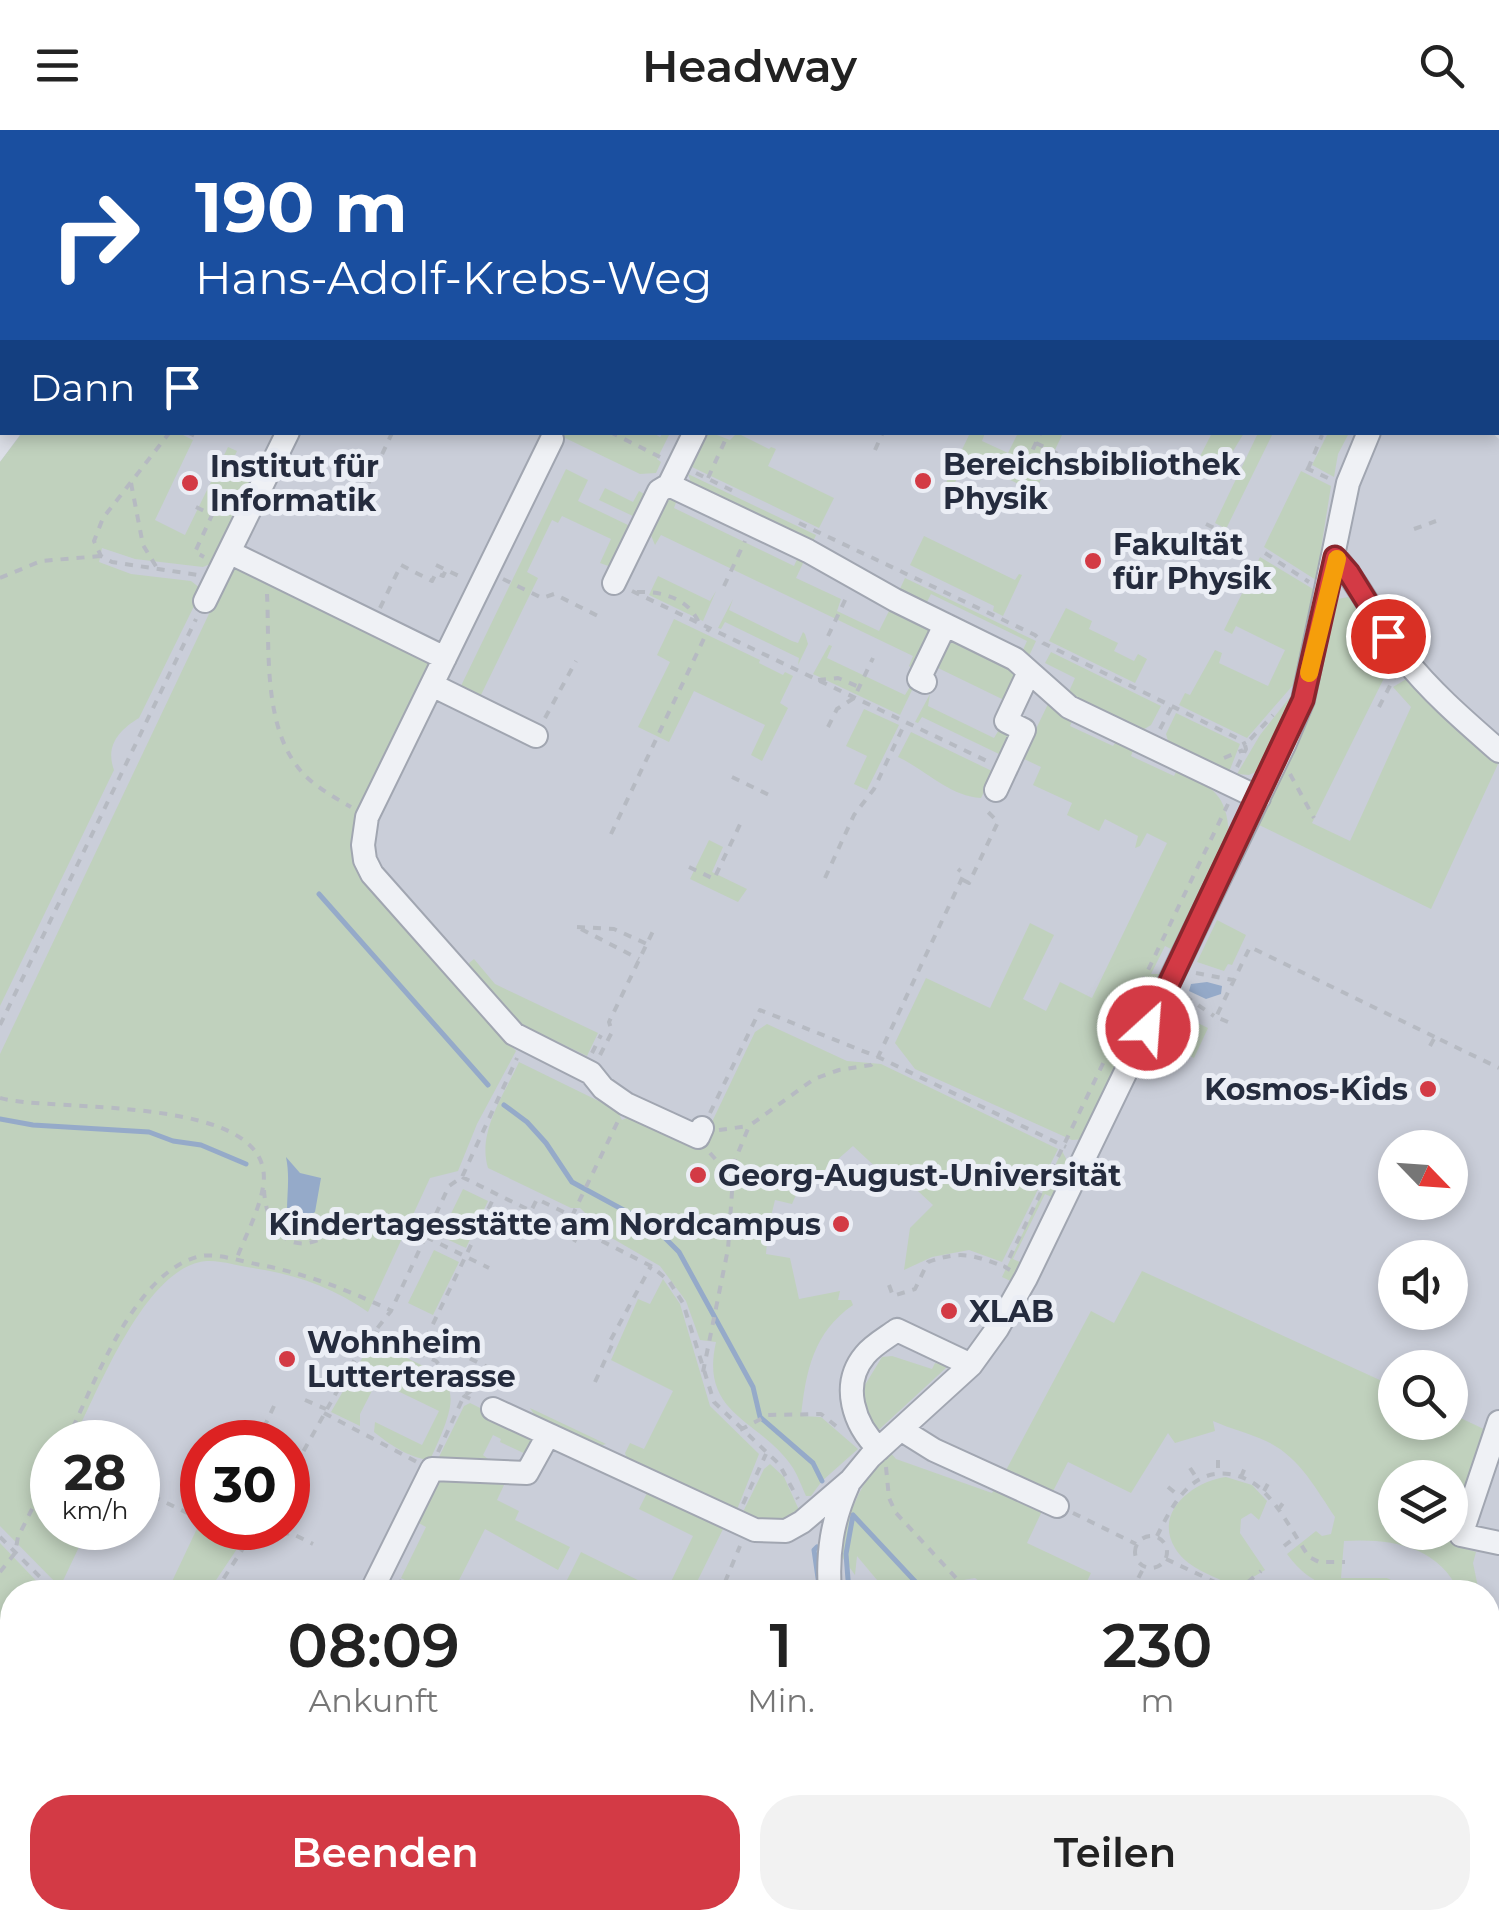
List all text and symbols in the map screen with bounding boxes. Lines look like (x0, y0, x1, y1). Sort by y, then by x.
icon: menu (30, 38, 85, 93)
text: Headway (642, 38, 857, 93)
icon: search (1414, 38, 1469, 93)
text: 190 m (195, 164, 408, 250)
icon: right (30, 170, 160, 300)
text: Hans-Adolf-Krebs-Weg (195, 250, 712, 305)
icon: arrive (155, 360, 210, 415)
text: Dann (30, 364, 135, 411)
place label: Bereichsbibliothek Physik (943, 446, 1241, 517)
place label: Institut für Informatik (210, 448, 379, 519)
marker: Bereichsbibliothek Physik (912, 470, 934, 492)
marker: Institut für Informatik (179, 472, 201, 494)
place label: Fakultät für Physik (1113, 526, 1272, 597)
marker: Fakultät für Physik (1082, 550, 1104, 572)
pin (1346, 594, 1431, 679)
icon: arrive (1361, 609, 1416, 664)
position arrow (1096, 976, 1200, 1080)
place label: Kosmos-Kids (1204, 1071, 1408, 1108)
marker: Kosmos-Kids (1417, 1078, 1439, 1100)
north arrow (1378, 1130, 1468, 1220)
map controls (1378, 1130, 1468, 1550)
place label: Georg-August-Universität (718, 1157, 1121, 1194)
marker: Georg-August-Universität (687, 1164, 709, 1186)
place label: Kindertagesstätte am Nordcampus (269, 1206, 821, 1243)
marker: Kindertagesstätte am Nordcampus (830, 1213, 852, 1235)
button: sound (1378, 1240, 1468, 1330)
place label: XLAB (969, 1293, 1054, 1330)
marker: XLAB (938, 1300, 960, 1322)
place label: Wohnheim Lutterterasse (307, 1324, 516, 1395)
marker: Wohnheim Lutterterasse (276, 1348, 298, 1370)
button: search (1378, 1350, 1468, 1440)
speed limit sign: 30 (180, 1420, 310, 1550)
text: 28 (64, 1442, 126, 1503)
button: layers (1378, 1460, 1468, 1550)
text: km/h (62, 1495, 128, 1525)
text: 08:09 (288, 1609, 460, 1682)
text: 1 (770, 1609, 792, 1682)
text: 230 (1102, 1609, 1212, 1682)
text: Ankunft (308, 1681, 439, 1720)
text: Min. (747, 1681, 815, 1720)
text: m (1140, 1681, 1174, 1720)
button: Beenden (30, 1795, 740, 1910)
button: Teilen (760, 1795, 1470, 1910)

